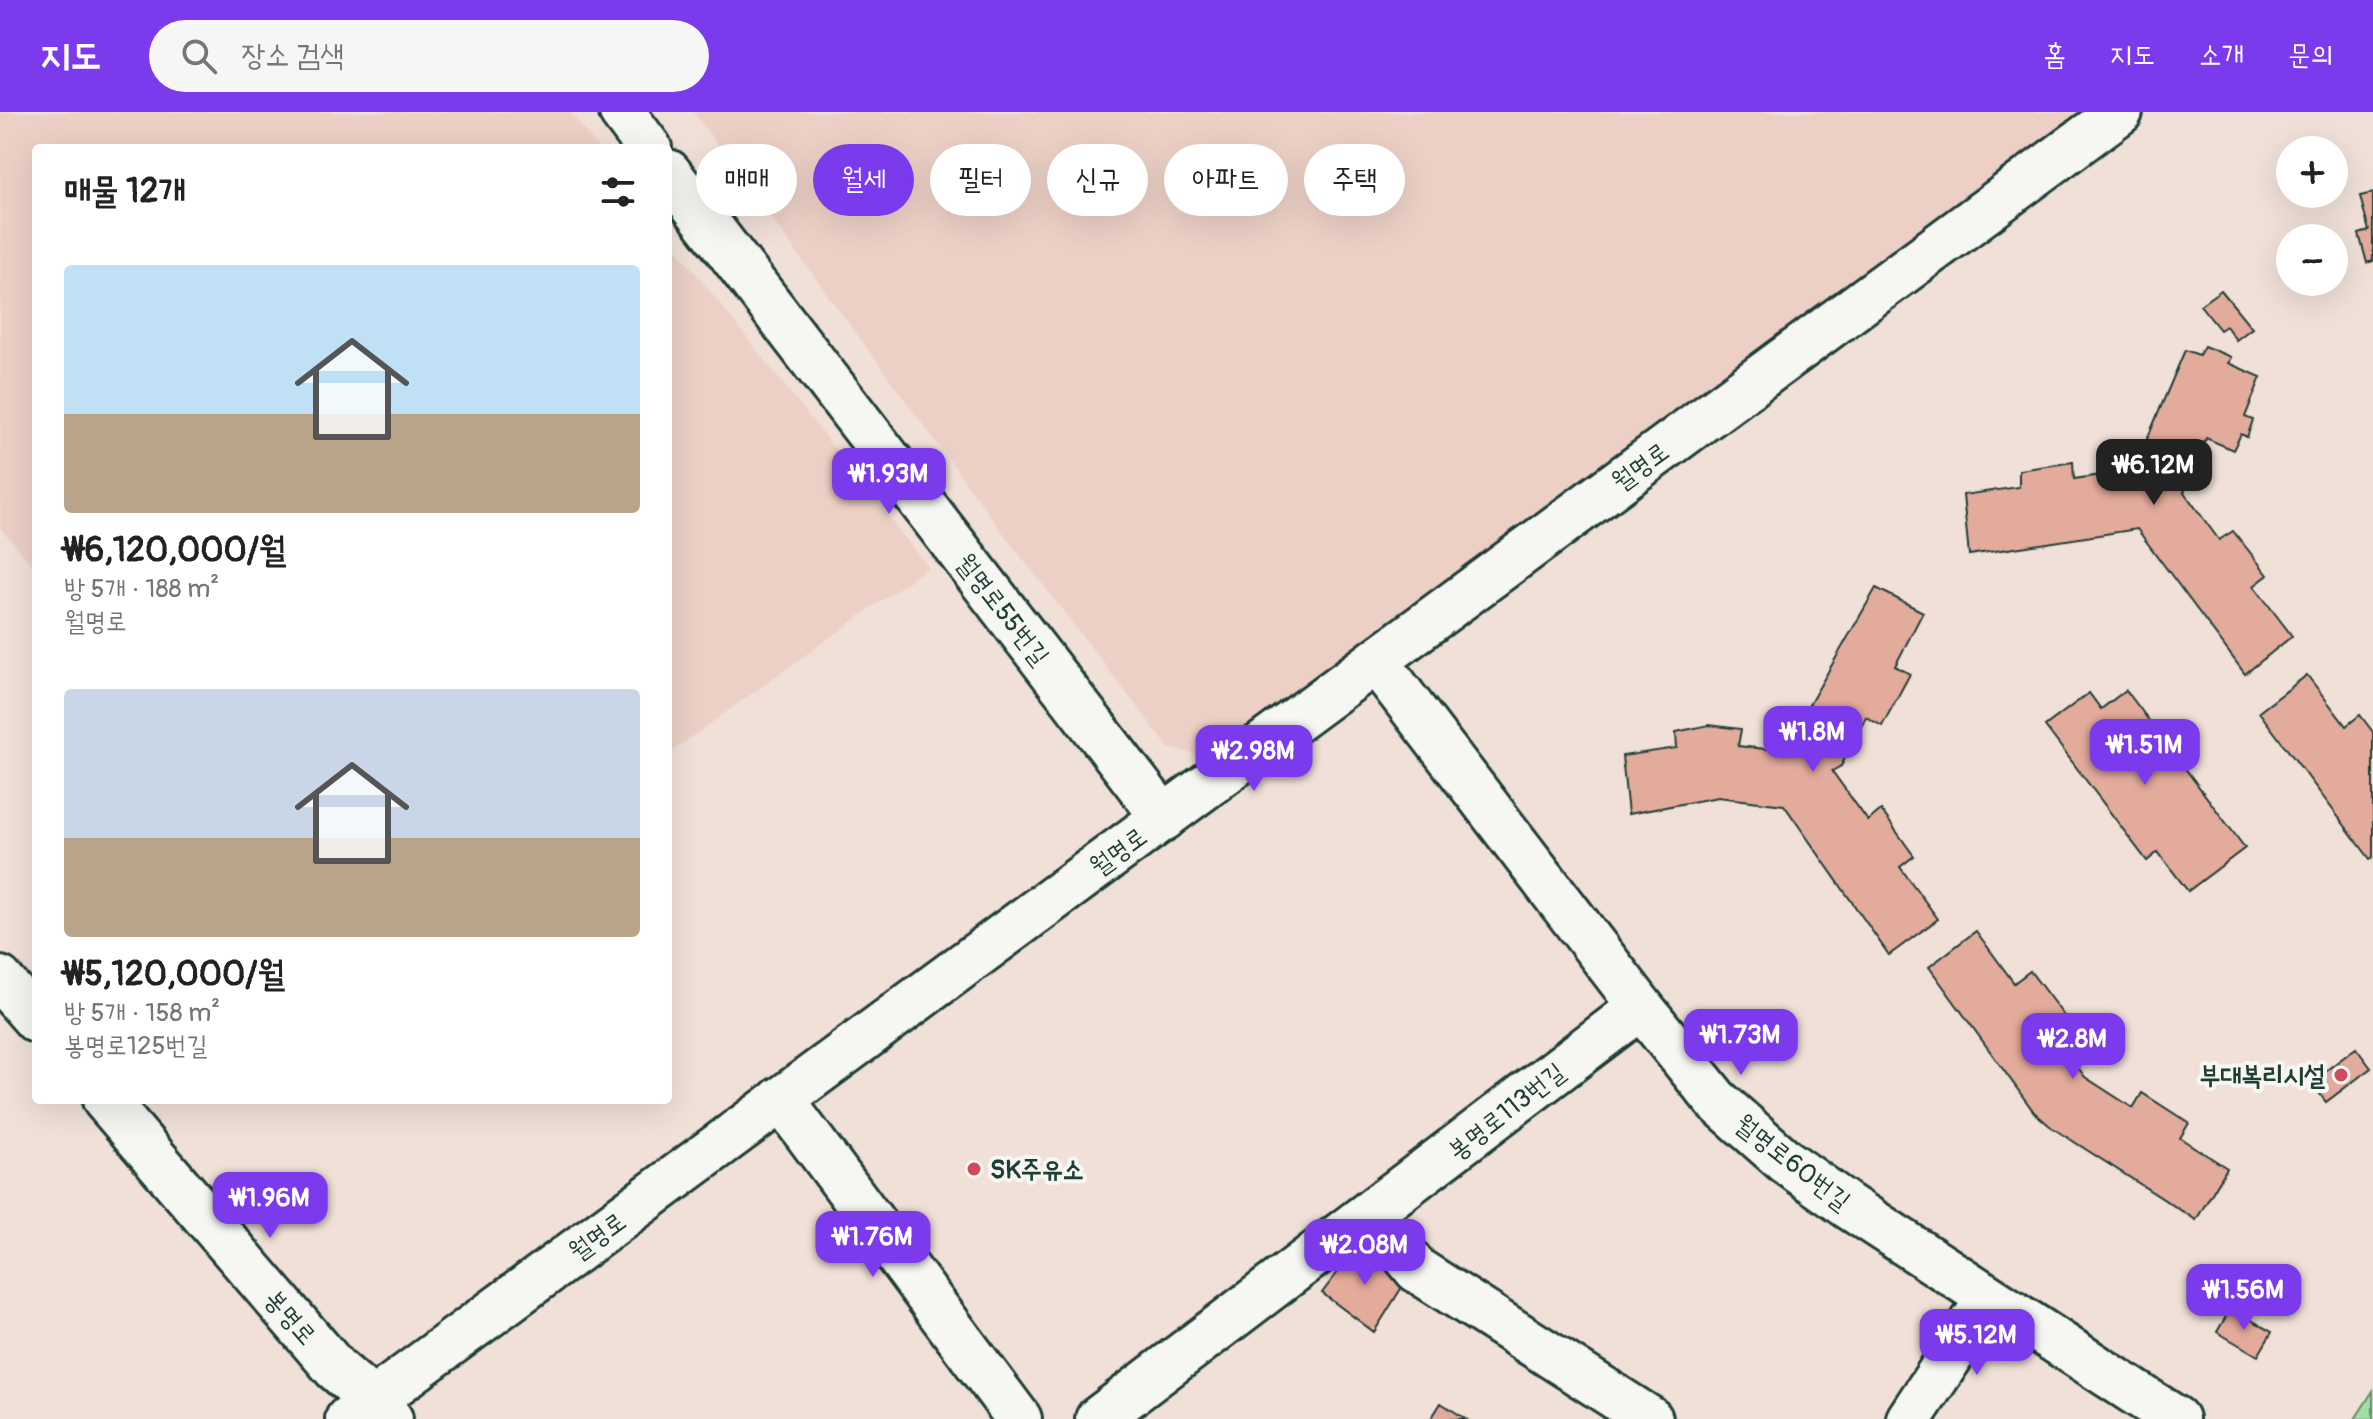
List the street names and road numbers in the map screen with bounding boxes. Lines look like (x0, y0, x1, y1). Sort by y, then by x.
street label: 월명로 (1606, 435, 1675, 498)
street label: 월명로55번길 (949, 547, 1056, 672)
street label: 월명로 (1084, 820, 1153, 883)
street label: 봉명로113번길 (1442, 1056, 1571, 1167)
street label: 월명로60번길 (1728, 1108, 1856, 1218)
street label: 월명로 (563, 1205, 632, 1268)
street label: 봉명로 (258, 1283, 323, 1352)

